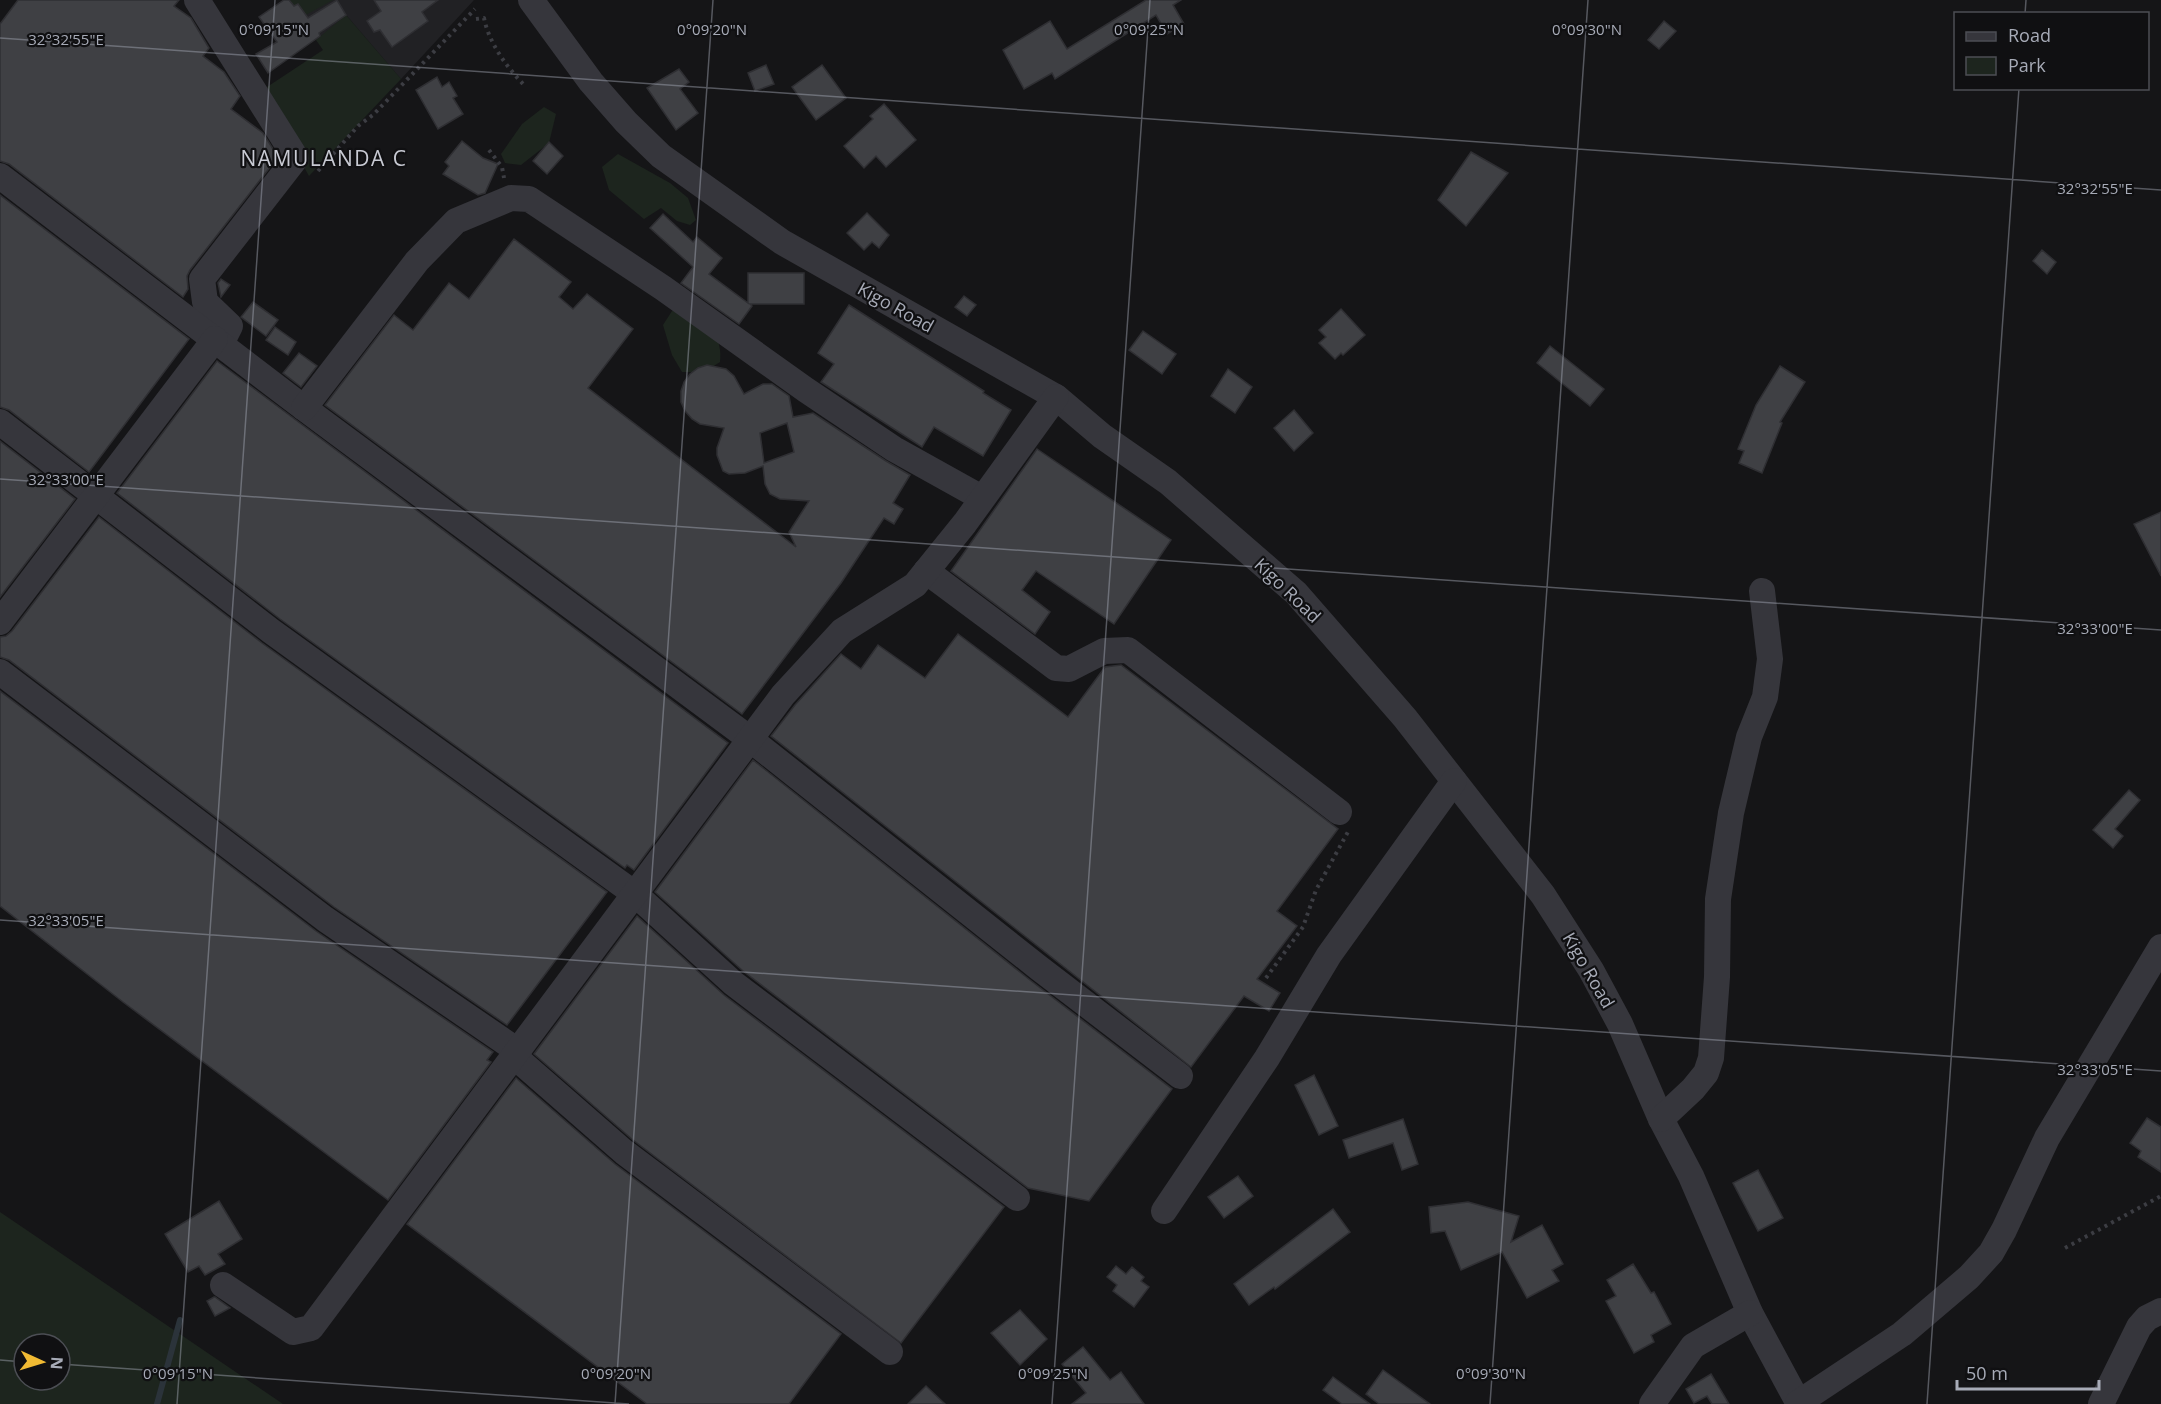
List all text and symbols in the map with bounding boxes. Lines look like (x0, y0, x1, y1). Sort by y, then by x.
legend (1954, 12, 2149, 90)
text: 0°09'15"N (239, 19, 309, 39)
text: 0°09'20"N (677, 19, 747, 39)
text: 0°09'25"N (1114, 19, 1184, 39)
text: 0°09'30"N (1552, 19, 1622, 39)
text: Road (2008, 23, 2051, 47)
text: 32°32'55"E (28, 29, 104, 49)
text: Park (2008, 53, 2046, 77)
district label: NAMULANDA C (240, 144, 408, 172)
text: 32°32'55"E (2057, 178, 2133, 198)
street label: Kigo Road (854, 276, 938, 338)
text: 32°33'00"E (28, 469, 104, 489)
street label: Kigo Road (1250, 552, 1326, 628)
text: 32°33'00"E (2057, 618, 2133, 638)
text: 32°33'05"E (28, 910, 104, 930)
street label: Kigo Road (1558, 928, 1620, 1012)
text: 32°33'05"E (2057, 1059, 2133, 1079)
north arrow (12, 1332, 72, 1392)
scale bar (1957, 1353, 2100, 1391)
text: N (46, 1356, 68, 1370)
text: 50 m (1966, 1361, 2008, 1385)
text: 0°09'15"N (143, 1363, 213, 1383)
text: 0°09'20"N (581, 1363, 651, 1383)
text: 0°09'25"N (1018, 1363, 1088, 1383)
text: 0°09'30"N (1456, 1363, 1526, 1383)

